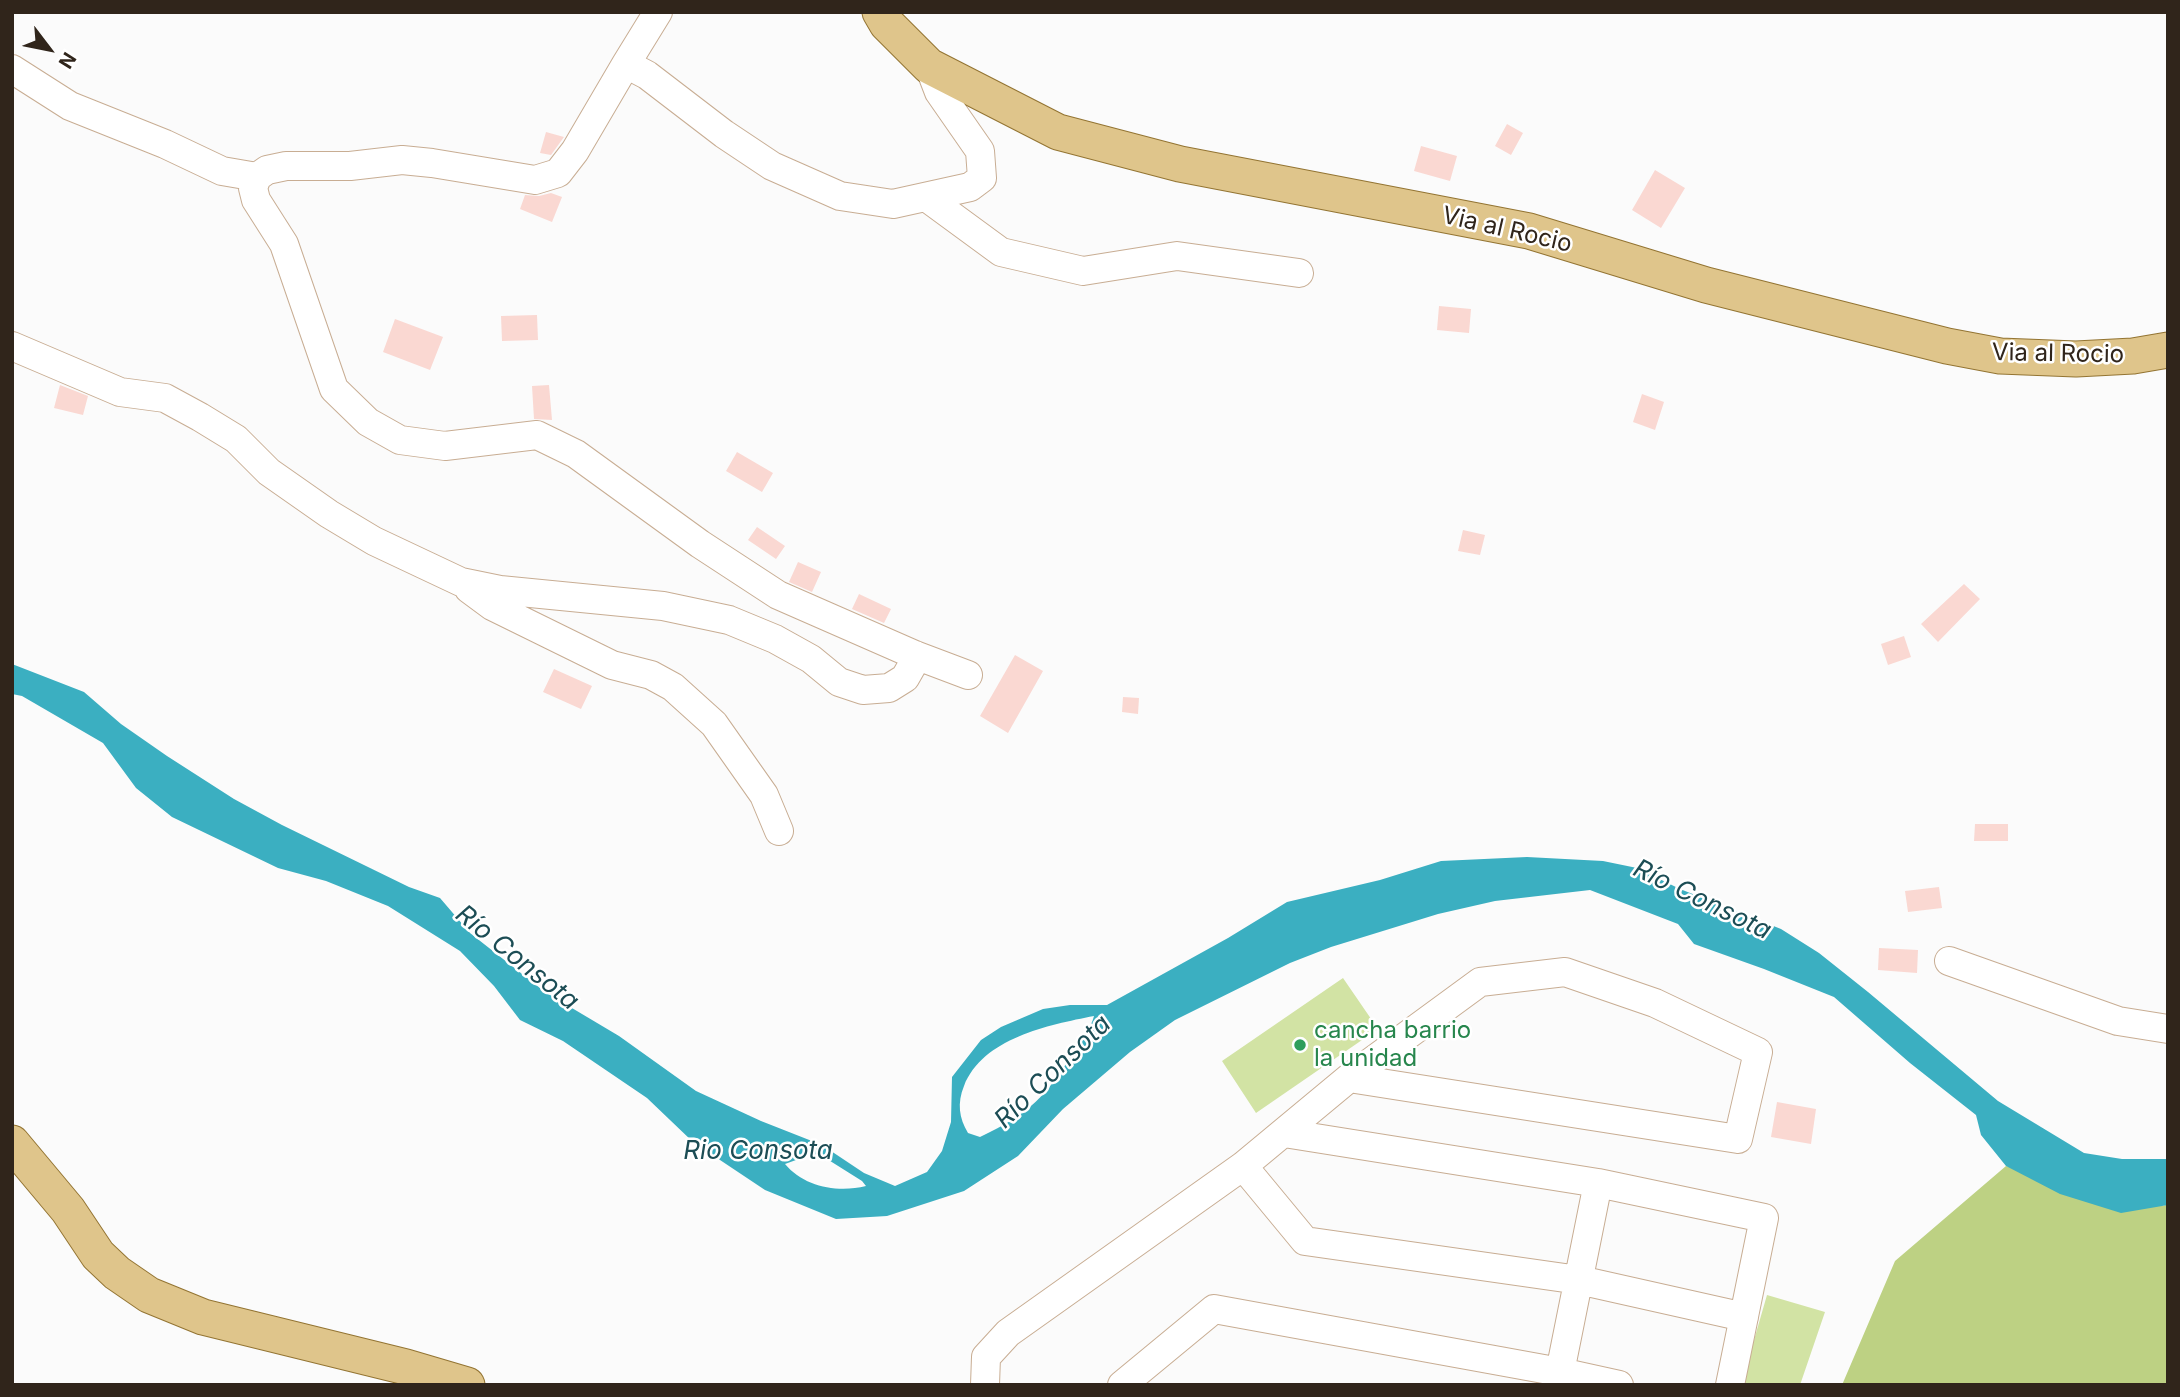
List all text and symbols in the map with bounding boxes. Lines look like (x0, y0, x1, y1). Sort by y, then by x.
north arrow (14, 14, 84, 84)
text: N (54, 48, 81, 73)
street label: Via al Rocio (1439, 201, 1575, 259)
street label: Via al Rocio (1992, 338, 2124, 370)
water label: Río Consota (1628, 853, 1776, 947)
water label: Río Consota (449, 899, 585, 1017)
water label: Río Consota (988, 1009, 1118, 1135)
place label: cancha barrio la unidad (1314, 1017, 1471, 1073)
marker: cancha barrio la unidad (1292, 1037, 1308, 1053)
water label: Rio Consota (683, 1135, 833, 1167)

